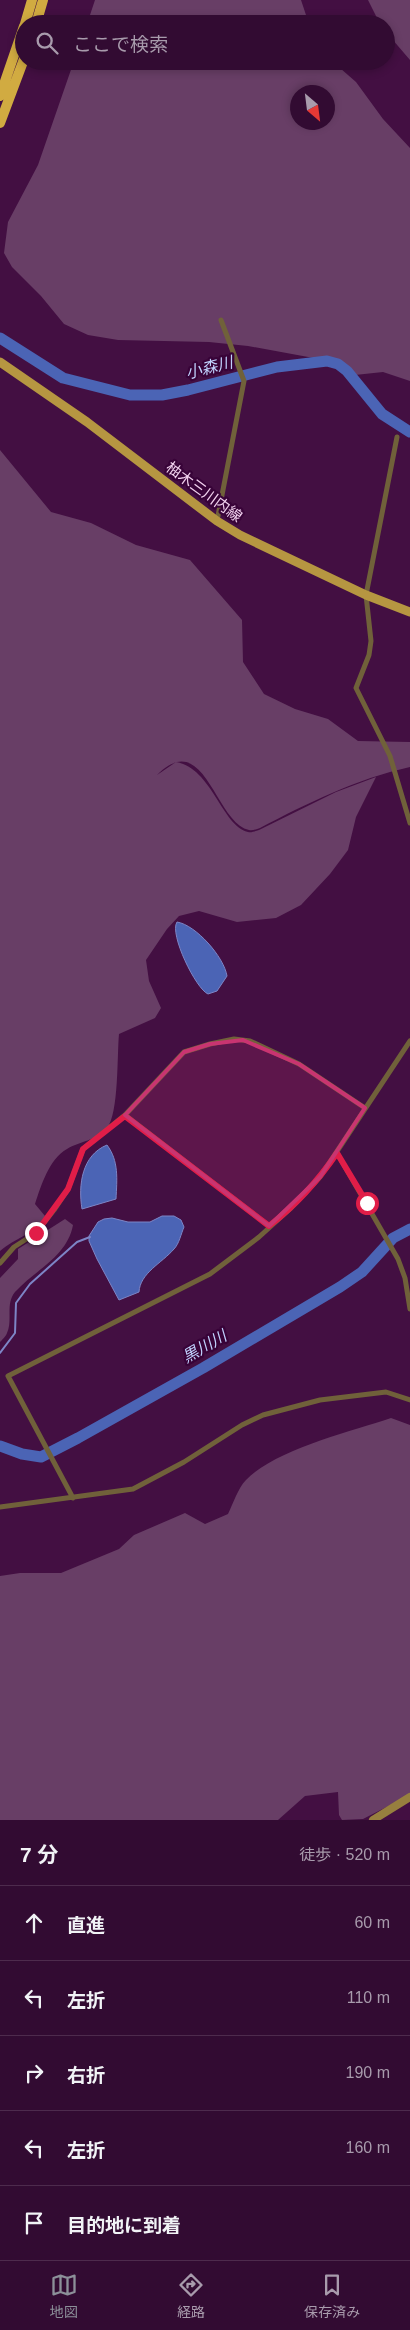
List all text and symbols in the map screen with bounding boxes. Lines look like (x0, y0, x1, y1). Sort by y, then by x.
search box (15, 15, 395, 70)
icon: search (33, 29, 61, 57)
text: ここで検索 (73, 34, 168, 55)
north arrow (290, 85, 335, 130)
water label: 小森川 (184, 353, 236, 382)
street label: 柚木三川内線 (163, 458, 246, 525)
route start (356, 1192, 379, 1215)
route end (25, 1222, 48, 1245)
water label: 黒川川 (179, 1326, 231, 1366)
text: 7 分 (20, 1843, 59, 1866)
text: 徒歩 · 520 m (299, 1846, 390, 1863)
icon: ahead (20, 1909, 48, 1937)
text: 60 m (354, 1914, 390, 1931)
text: 直進 (67, 1915, 105, 1936)
icon: left (20, 1984, 48, 2012)
text: 110 m (347, 1989, 390, 2006)
text: 左折 (67, 1990, 105, 2011)
icon: right (20, 2059, 48, 2087)
text: 190 m (346, 2064, 390, 2081)
text: 右折 (67, 2065, 105, 2086)
icon: left (20, 2134, 48, 2162)
text: 160 m (346, 2139, 390, 2156)
text: 左折 (67, 2140, 105, 2161)
icon: arrive (20, 2209, 48, 2237)
text: 目的地に到着 (67, 2215, 181, 2236)
tab: 地図 (50, 2271, 78, 2321)
tab: 経路 (177, 2271, 205, 2321)
tab: 保存済み (304, 2271, 360, 2321)

